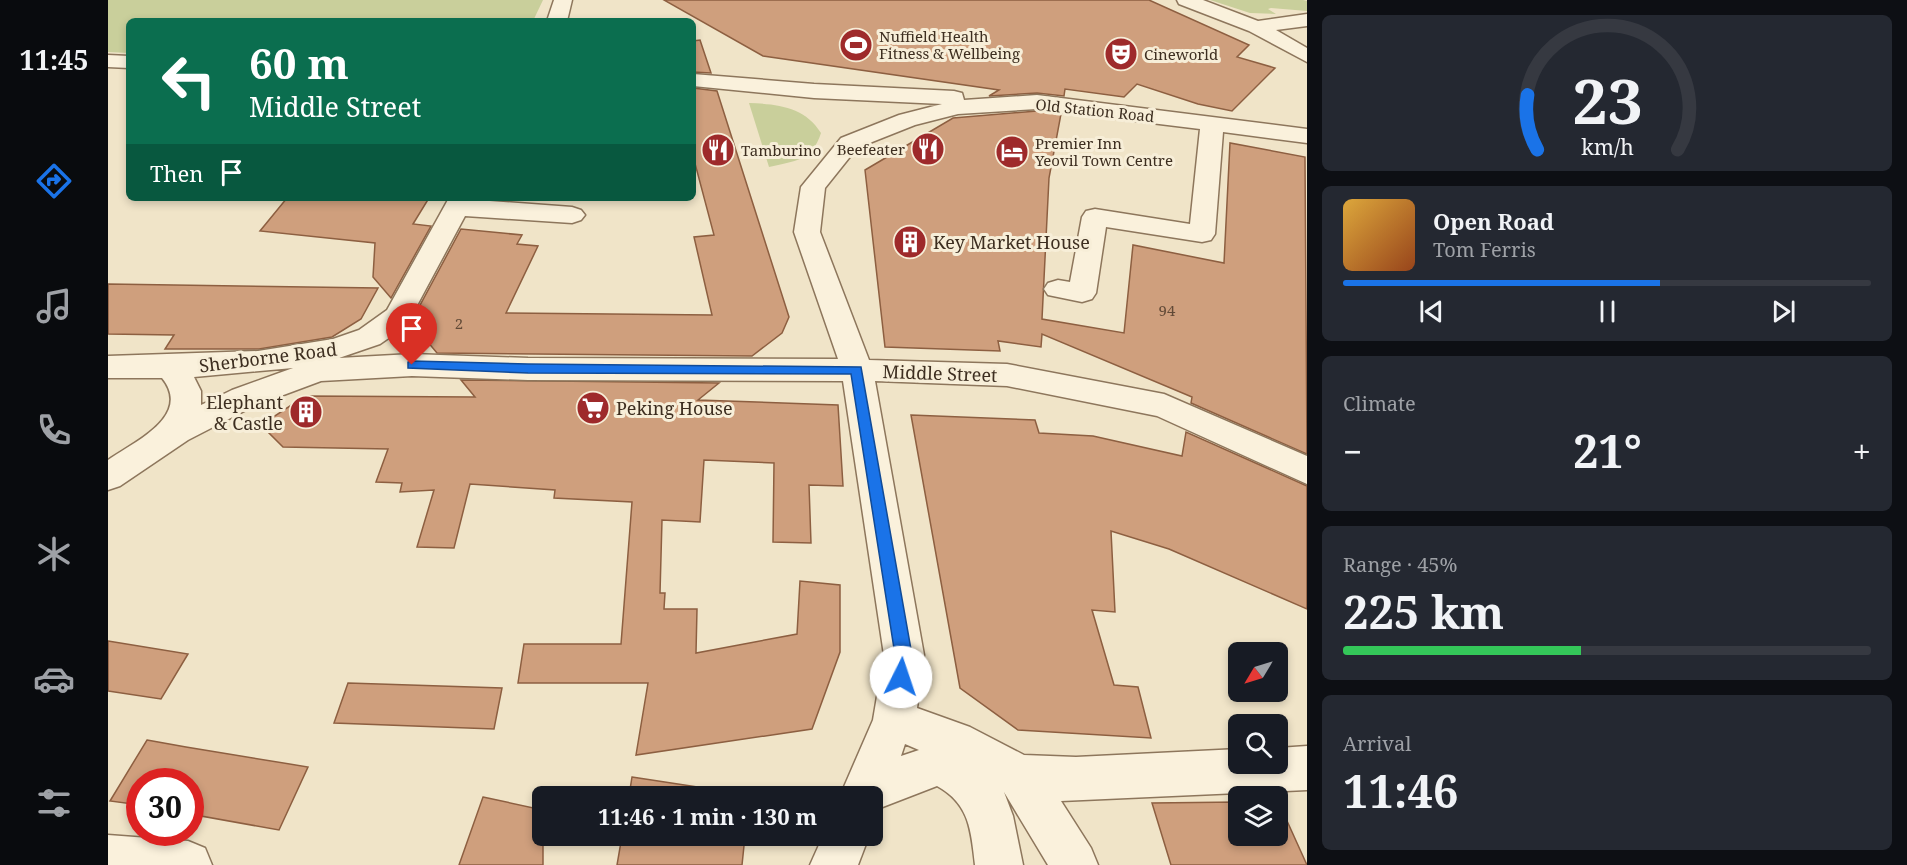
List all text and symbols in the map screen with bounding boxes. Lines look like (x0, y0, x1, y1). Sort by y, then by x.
place label: Nuffield Health Fitness & Wellbeing (879, 26, 1020, 63)
sports icon: Nuffield Health Fitness & Wellbeing (838, 27, 874, 63)
text: 60 m (249, 34, 349, 91)
theatre icon: Cineworld (1103, 36, 1139, 72)
text: 11:45 (19, 41, 89, 78)
icon: left (150, 42, 228, 120)
place label: Cineworld (1144, 44, 1218, 64)
text: 23 (1572, 57, 1642, 142)
text: Middle Street (249, 88, 421, 125)
street label: Old Station Road (1035, 94, 1155, 126)
restaurant icon: Beefeater (910, 131, 946, 167)
restaurant icon: Tamburino (700, 132, 736, 168)
text: km/h (1581, 132, 1634, 161)
place label: Premier Inn Yeovil Town Centre (1034, 133, 1173, 170)
hotel icon: Premier Inn Yeovil Town Centre (994, 134, 1030, 170)
place label: Beefeater (837, 139, 905, 159)
place label: Tamburino (741, 140, 821, 160)
icon: arrive (215, 156, 248, 189)
text: Then (150, 158, 203, 188)
icon: directions (33, 160, 75, 202)
text: Open Road (1433, 206, 1554, 236)
building icon: Key Market House (892, 224, 928, 260)
place label: Key Market House (933, 230, 1090, 254)
text: Tom Ferris (1433, 236, 1536, 263)
icon: music (33, 285, 75, 327)
icon: previous (1415, 295, 1448, 328)
icon: pause (1591, 295, 1624, 328)
icon: next (1767, 295, 1800, 328)
house number: 94 (1159, 300, 1176, 320)
pin (386, 303, 437, 365)
icon: arrive (395, 312, 428, 345)
house number: 2 (455, 313, 463, 333)
street label: Sherborne Road (198, 337, 338, 377)
street label: Middle Street (882, 359, 998, 387)
place label: Elephant & Castle (206, 390, 283, 435)
supermarket icon: Peking House (575, 390, 611, 426)
text: Climate (1343, 390, 1416, 417)
building icon: Elephant & Castle (288, 394, 324, 430)
place label: Peking House (616, 396, 733, 420)
icon: phone (33, 409, 75, 451)
text: 21° (1573, 420, 1642, 481)
text: − (1343, 429, 1362, 474)
text: + (1853, 429, 1871, 474)
icon: climate (33, 533, 75, 575)
text: Range · 45% (1343, 551, 1457, 578)
text: 225 km (1343, 581, 1504, 642)
north arrow (1228, 642, 1288, 702)
map controls (1228, 642, 1288, 846)
position arrow (869, 645, 933, 709)
icon: car (33, 658, 75, 700)
button: search (1228, 714, 1288, 774)
text: Arrival (1343, 730, 1411, 757)
text: 11:46 (1343, 760, 1458, 821)
speed limit sign: 30 (126, 768, 204, 846)
icon: filters (33, 782, 75, 824)
button: layers (1228, 786, 1288, 846)
text: 11:46 · 1 min · 130 m (598, 801, 817, 831)

